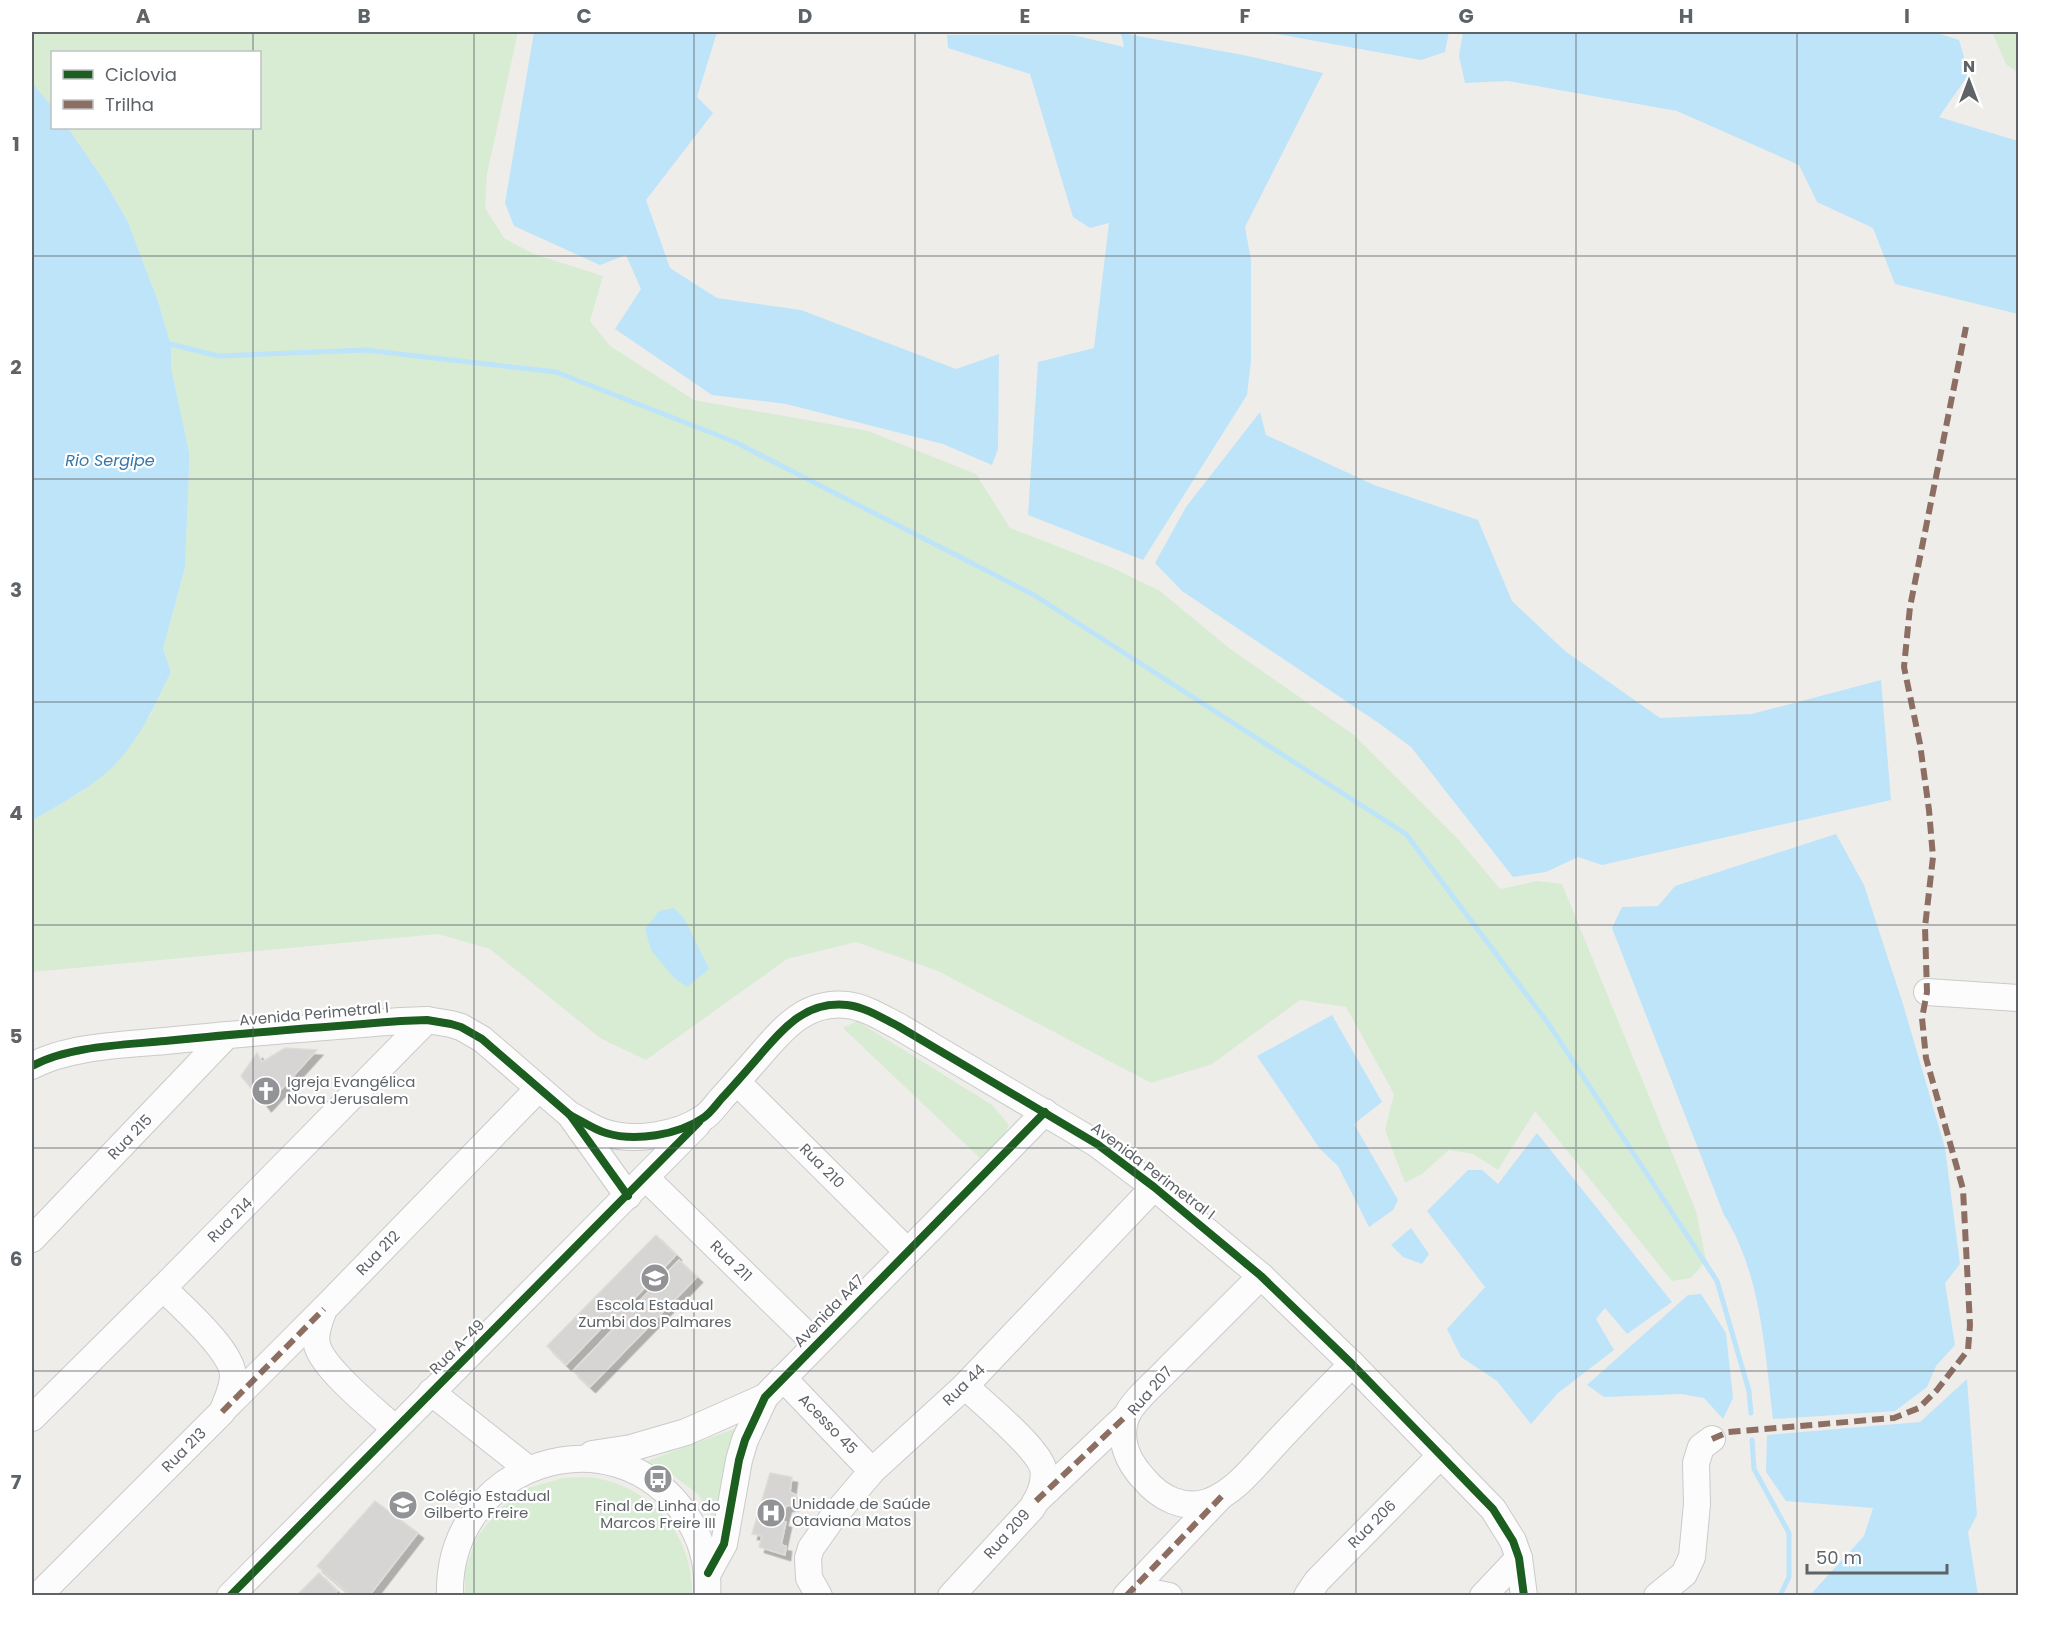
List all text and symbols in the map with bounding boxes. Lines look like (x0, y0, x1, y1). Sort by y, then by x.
text: A (136, 2, 151, 30)
text: B (357, 2, 371, 30)
text: C (576, 2, 592, 30)
text: D (798, 2, 812, 30)
text: E (1020, 2, 1030, 30)
text: F (1240, 2, 1251, 30)
text: G (1458, 2, 1474, 30)
text: H (1679, 2, 1693, 30)
text: I (1904, 2, 1910, 30)
legend (51, 51, 261, 129)
north arrow (1939, 51, 1999, 111)
text: N (1963, 55, 1975, 78)
text: Ciclovia (105, 62, 177, 87)
text: Trilha (105, 92, 154, 117)
text: 1 (12, 130, 20, 158)
text: 2 (10, 353, 22, 381)
water label: Rio Sergipe (65, 449, 155, 472)
text: 3 (10, 576, 22, 604)
text: 4 (9, 799, 23, 827)
street label: Avenida Perimetral I (238, 997, 390, 1030)
text: 5 (10, 1022, 23, 1050)
place label: Igreja Evangélica Nova Jerusalem (287, 1071, 416, 1109)
church icon: Igreja Evangélica Nova Jerusalem (250, 1075, 282, 1107)
street label: Rua 215 (103, 1109, 157, 1164)
street label: Avenida Perimetral I (1087, 1117, 1220, 1224)
street label: Rua 210 (795, 1139, 849, 1193)
street label: Rua 214 (203, 1193, 257, 1247)
street label: Rua 212 (351, 1226, 404, 1280)
street label: Rua 211 (706, 1235, 757, 1286)
text: 6 (10, 1245, 22, 1273)
school or university icon: Escola Estadual Zumbi dos Palmares (639, 1262, 671, 1294)
street label: Avenida A47 (789, 1270, 869, 1351)
place label: Escola Estadual Zumbi dos Palmares (578, 1294, 732, 1332)
street label: Rua A-49 (424, 1314, 489, 1379)
street label: Rua 44 (938, 1359, 990, 1410)
street label: Rua 207 (1122, 1361, 1177, 1420)
street label: Acesso 45 (794, 1389, 863, 1459)
street label: Rua 213 (157, 1423, 211, 1477)
bus stop icon: Final de Linha do Marcos Freire III (642, 1463, 674, 1495)
text: 7 (11, 1468, 22, 1496)
place label: Colégio Estadual Gilberto Freire (424, 1485, 550, 1523)
school or university icon: Colégio Estadual Gilberto Freire (387, 1489, 419, 1521)
place label: Unidade de Saúde Otaviana Matos (792, 1493, 931, 1531)
place label: Final de Linha do Marcos Freire III (595, 1495, 721, 1533)
street label: Rua 206 (1343, 1495, 1400, 1552)
hospital icon: Unidade de Saúde Otaviana Matos (755, 1497, 787, 1529)
street label: Rua 209 (979, 1504, 1035, 1563)
scale bar (1807, 1537, 1946, 1575)
text: 50 m (1816, 1545, 1862, 1570)

